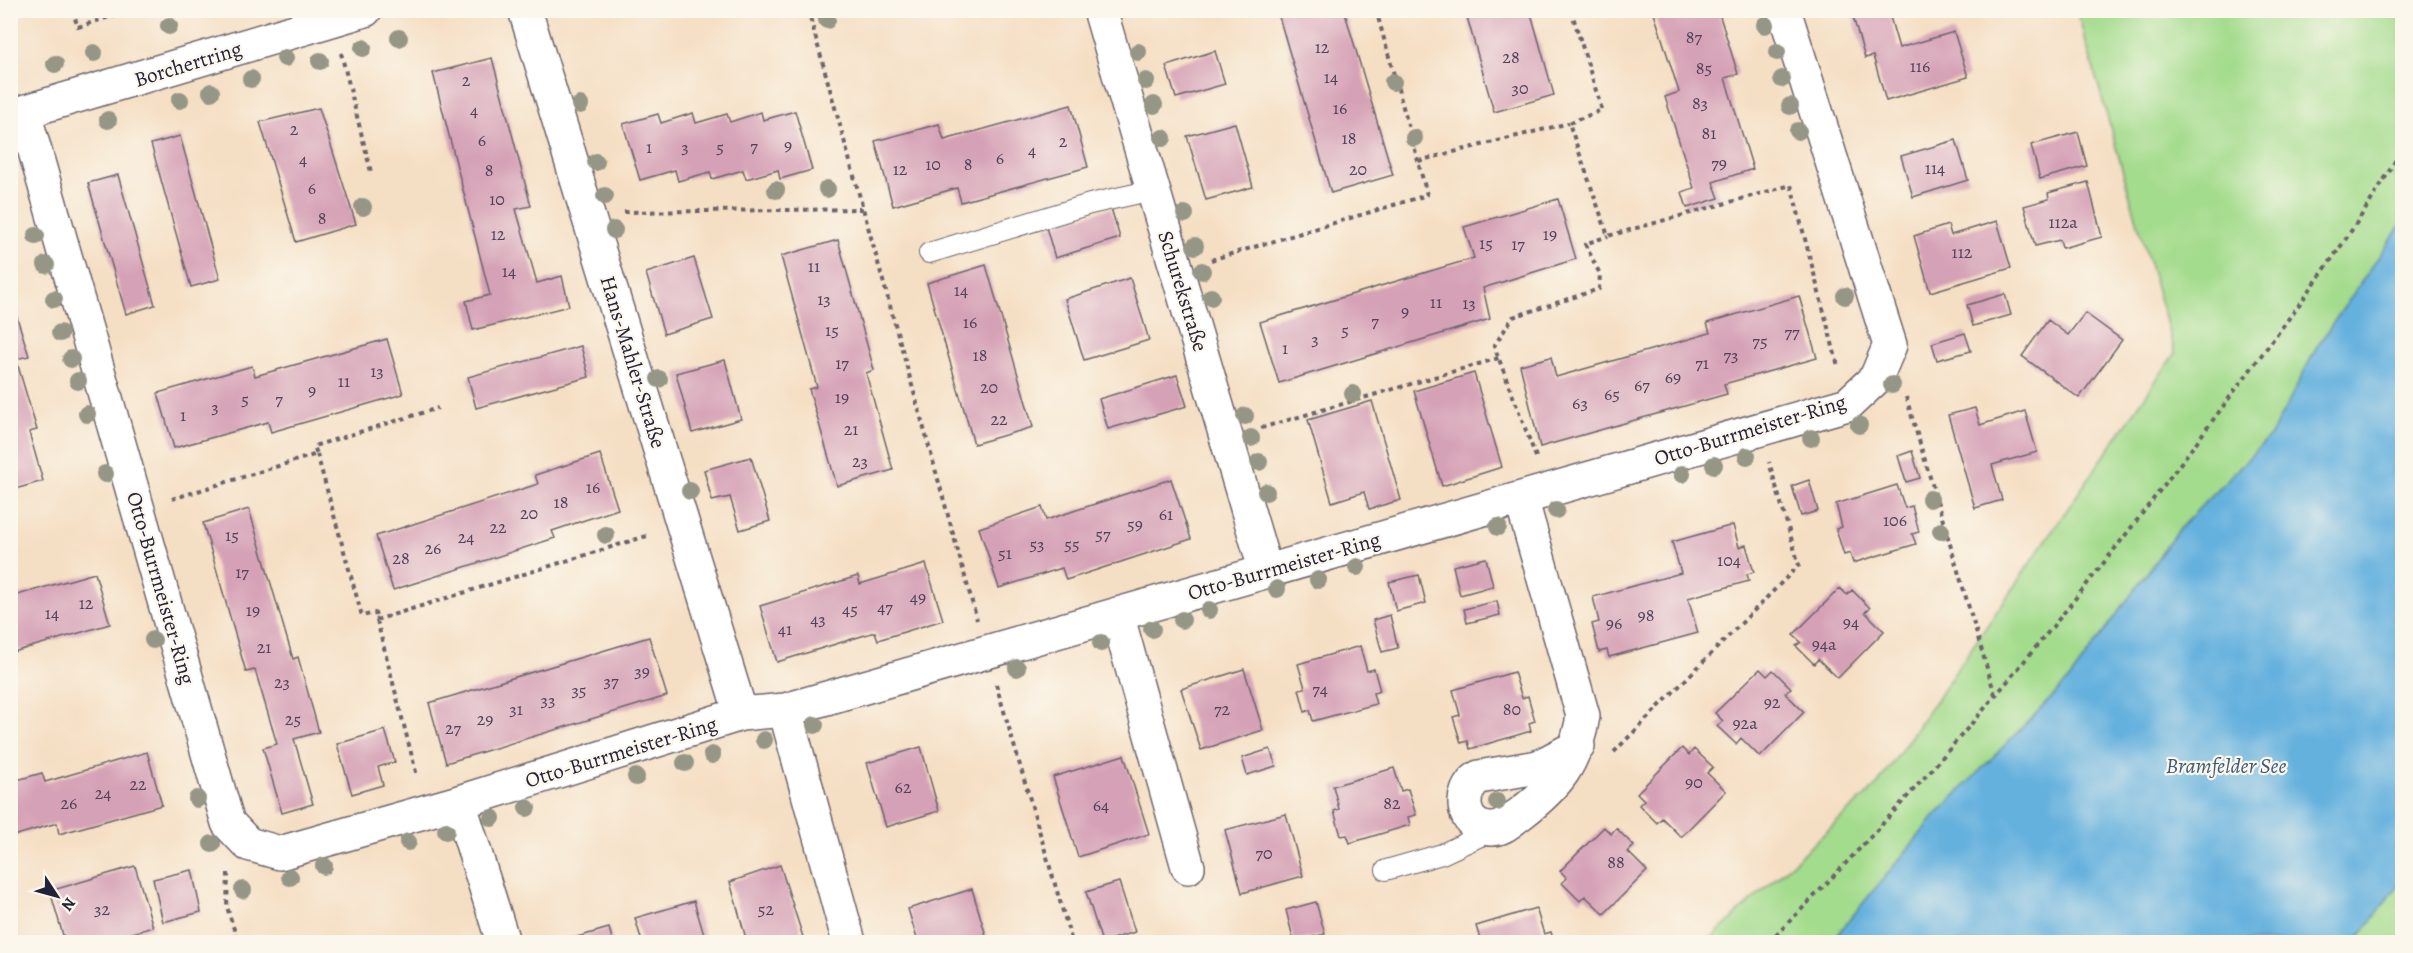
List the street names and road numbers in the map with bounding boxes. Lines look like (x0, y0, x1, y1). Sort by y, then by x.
street label: Borchertring (131, 34, 246, 94)
street label: Schurekstraße (1151, 227, 1215, 355)
street label: Hans-Mahler-Straße (593, 272, 673, 452)
street label: Otto-Burrmeister-Ring (1651, 387, 1850, 473)
street label: Otto-Burrmeister-Ring (120, 488, 202, 688)
street label: Otto-Burrmeister-Ring (1184, 525, 1384, 607)
street label: Otto-Burrmeister-Ring (522, 709, 721, 795)

